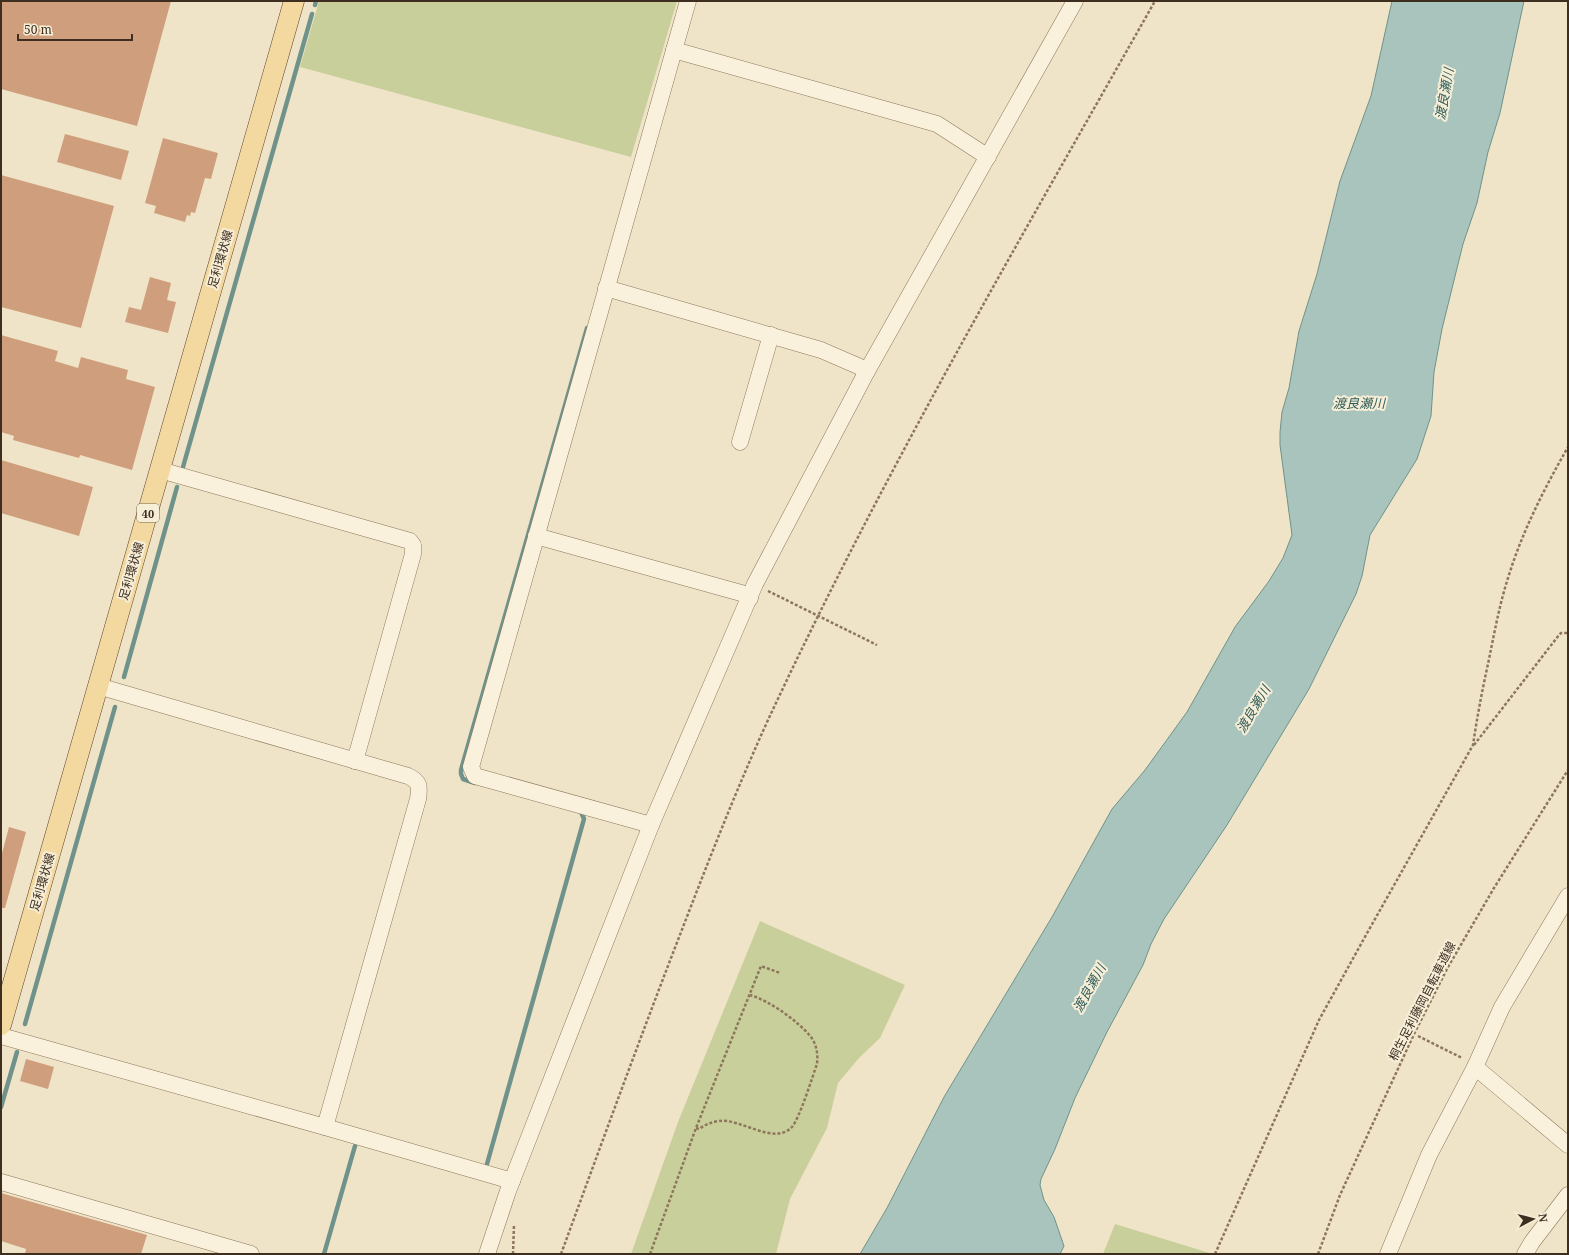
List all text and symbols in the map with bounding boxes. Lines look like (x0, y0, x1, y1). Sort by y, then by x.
scale bar (18, 16, 132, 42)
text: 50 m (24, 21, 52, 38)
water label: 渡良瀬川 (1431, 65, 1458, 121)
street label: 足利環状線 (204, 228, 236, 290)
water label: 渡良瀬川 (1333, 394, 1387, 412)
road number: 40 (137, 504, 159, 522)
street label: 足利環状線 (115, 540, 147, 602)
water label: 渡良瀬川 (1232, 680, 1275, 736)
street label: 足利環状線 (26, 851, 58, 913)
street label: 桐生足利藤岡自転車道線 (1384, 938, 1460, 1064)
water label: 渡良瀬川 (1069, 959, 1110, 1015)
north arrow (1513, 1199, 1553, 1239)
text: N (1535, 1213, 1551, 1223)

